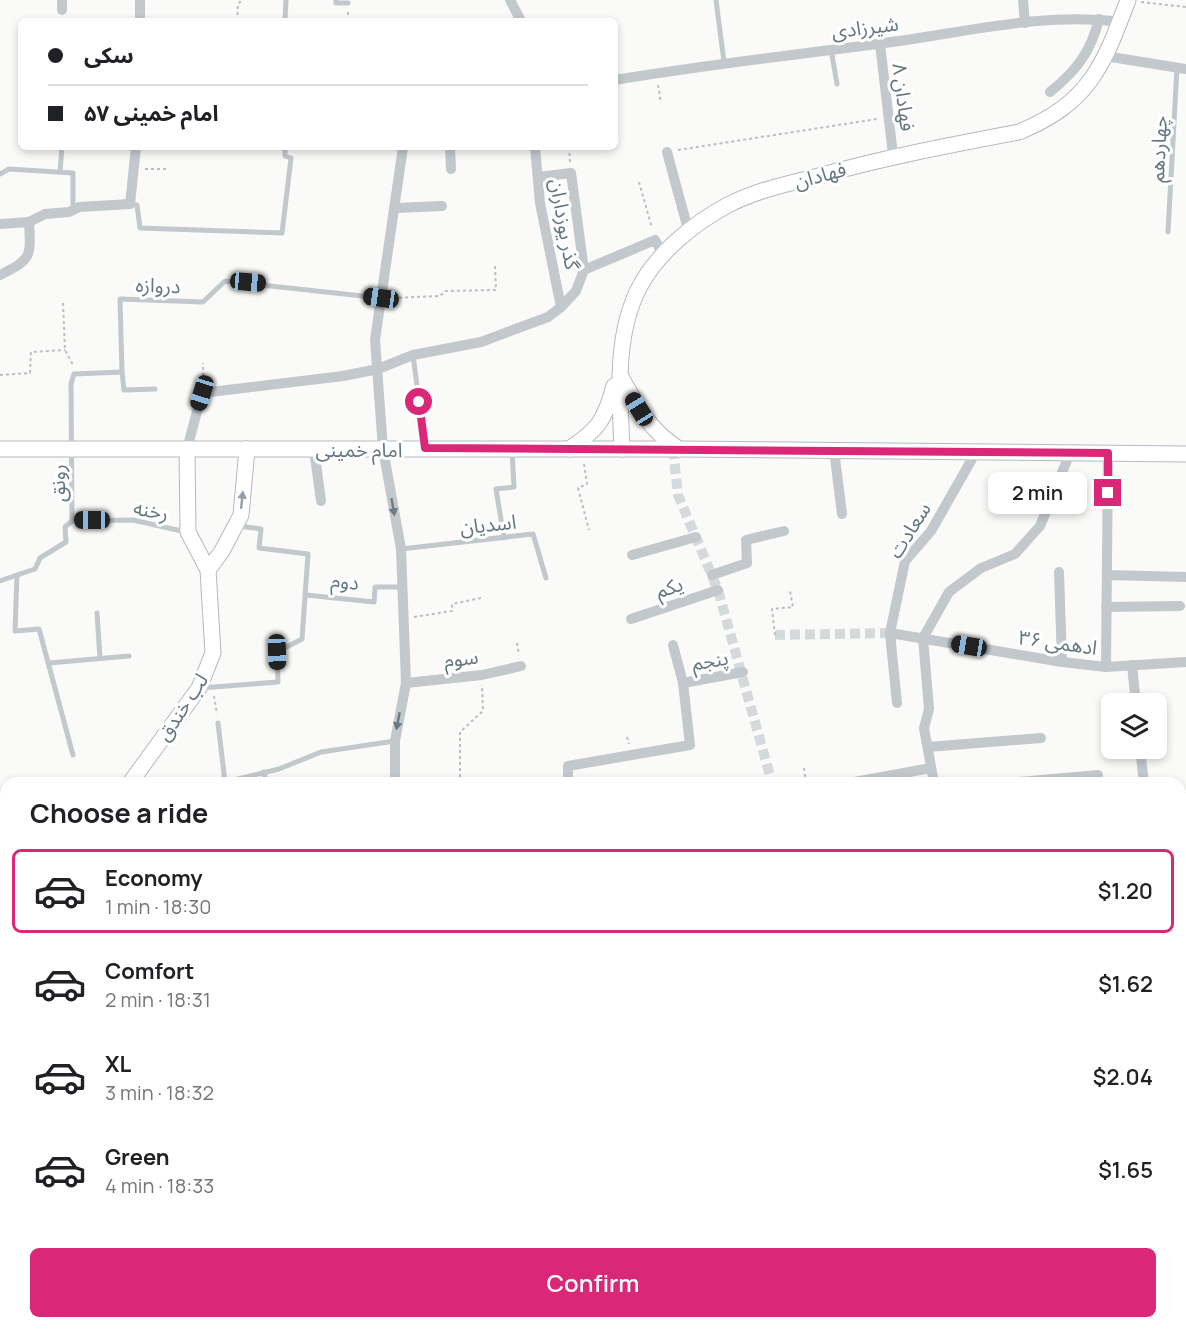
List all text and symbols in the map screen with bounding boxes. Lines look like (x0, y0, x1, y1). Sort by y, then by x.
street label: شیرزادی (830, 9, 900, 45)
text: سکی (84, 40, 134, 70)
street label: فهادان ۸ (886, 61, 922, 133)
text: امام خمینی ۵۷ (84, 98, 218, 128)
street label: چهاردهم (1143, 115, 1175, 183)
street label: فهادان (791, 155, 849, 195)
street label: گذر يوزداران (544, 176, 586, 272)
street label: دروازه (135, 271, 181, 299)
car (229, 271, 267, 293)
car (362, 287, 400, 309)
car (188, 373, 216, 413)
route start (405, 388, 432, 415)
car (622, 389, 656, 429)
street label: امام خمینی (315, 436, 403, 465)
street label: رونق (44, 464, 71, 502)
callout: 2 min (988, 472, 1087, 514)
text: 2 min (1012, 479, 1063, 506)
route end (1094, 479, 1121, 506)
one-way arrow (237, 490, 247, 509)
street label: رخنه (131, 494, 171, 526)
one-way arrow (389, 497, 398, 516)
street label: سعادت (881, 497, 937, 563)
street label: اسدیان (458, 508, 518, 540)
car (74, 511, 110, 529)
street label: دوم (329, 566, 360, 598)
street label: یکم (652, 570, 687, 606)
street label: ادهمی ۳۶ (1017, 623, 1099, 661)
car (267, 634, 287, 670)
car (950, 634, 988, 658)
street label: سوم (442, 642, 480, 676)
street label: پنجم (690, 644, 731, 678)
street label: لب خندق (150, 668, 214, 746)
map controls (1101, 693, 1167, 759)
button: layers (1101, 693, 1167, 759)
one-way arrow (393, 712, 403, 730)
text: Choose a ride (30, 794, 208, 831)
text: Economy (105, 863, 203, 893)
icon: car (33, 864, 87, 918)
text: $1.20 (1098, 876, 1153, 906)
text: 1 min · 18:30 (105, 893, 212, 920)
text: Comfort (105, 956, 194, 986)
icon: car (33, 957, 87, 1011)
text: $1.62 (1098, 969, 1153, 999)
text: 2 min · 18:31 (105, 986, 211, 1013)
text: XL (105, 1049, 131, 1079)
icon: car (33, 1050, 87, 1104)
text: $2.04 (1093, 1062, 1153, 1092)
text: 3 min · 18:32 (105, 1079, 214, 1106)
text: Green (105, 1142, 170, 1172)
icon: car (33, 1143, 87, 1197)
text: $1.65 (1098, 1155, 1153, 1185)
text: 4 min · 18:33 (105, 1172, 214, 1199)
button: Confirm (30, 1248, 1156, 1317)

